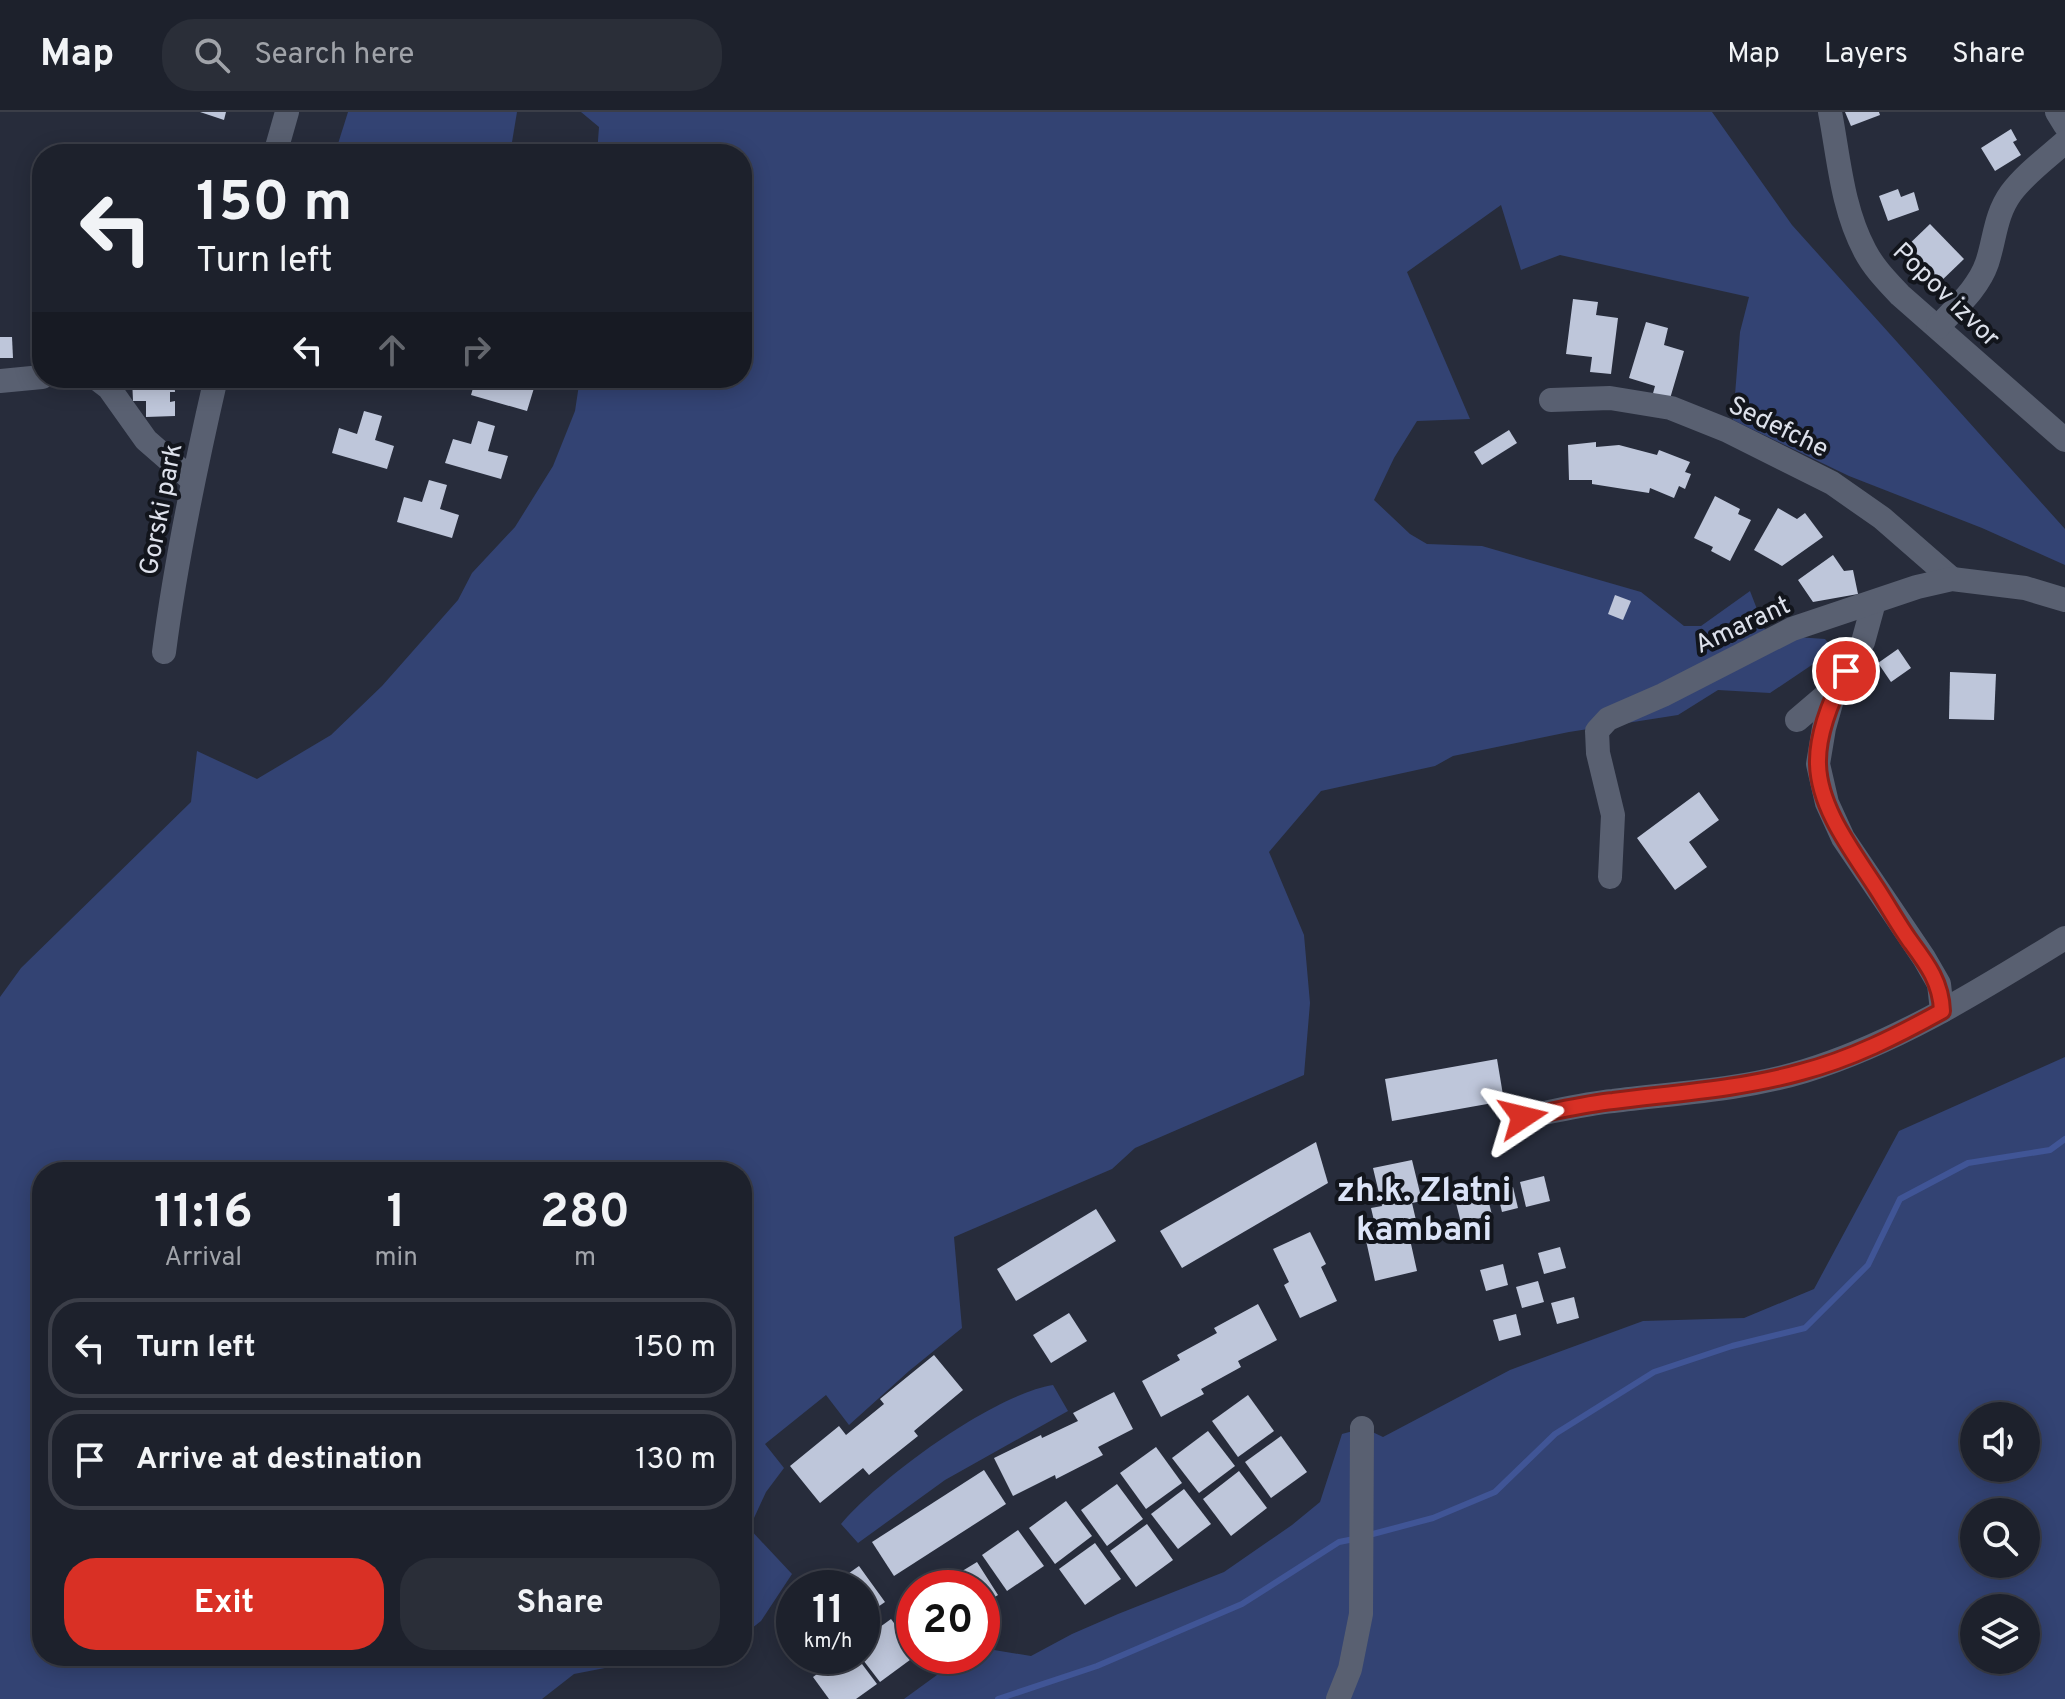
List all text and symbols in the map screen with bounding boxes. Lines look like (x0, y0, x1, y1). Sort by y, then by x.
search box (162, 19, 722, 91)
text: Map (40, 31, 114, 80)
icon: search (190, 33, 234, 77)
text: Search here (254, 37, 414, 74)
text: Map (1727, 37, 1780, 73)
text: Layers (1824, 37, 1908, 73)
text: Share (1952, 37, 2025, 73)
text: 150 m (196, 170, 352, 240)
icon: left (64, 176, 168, 280)
street label: Popov izvor (1885, 236, 2006, 355)
text: Turn left (196, 239, 333, 285)
icon: left (286, 328, 330, 372)
icon: ahead (370, 328, 414, 372)
icon: right (454, 328, 498, 372)
street label: Sedefche (1722, 390, 1834, 467)
street label: Gorski park (134, 441, 191, 578)
street label: Amarant (1690, 590, 1796, 663)
pin (1812, 637, 1880, 705)
icon: arrive (1824, 649, 1868, 693)
position arrow (1481, 1075, 1565, 1159)
district label: zh.k. Zlatni kambani (1337, 1171, 1511, 1253)
text: 11:16 (154, 1184, 253, 1244)
text: 1 (387, 1184, 406, 1244)
text: 280 (540, 1184, 630, 1244)
text: Arrival (165, 1242, 242, 1275)
text: min (375, 1242, 418, 1275)
text: m (574, 1242, 596, 1275)
icon: left (68, 1326, 112, 1370)
text: Turn left (136, 1330, 256, 1367)
text: 150 m (635, 1330, 716, 1367)
map controls (1960, 1402, 2040, 1674)
button: sound (1960, 1402, 2040, 1482)
icon: arrive (68, 1438, 112, 1482)
text: Arrive at destination (136, 1442, 422, 1479)
text: 130 m (635, 1442, 716, 1479)
button: search (1960, 1498, 2040, 1578)
button: Exit (64, 1558, 384, 1650)
button: Share (400, 1558, 720, 1650)
speed limit sign: 20 (896, 1570, 1000, 1674)
text: 11 (812, 1587, 844, 1637)
button: layers (1960, 1594, 2040, 1674)
text: km/h (804, 1629, 852, 1655)

